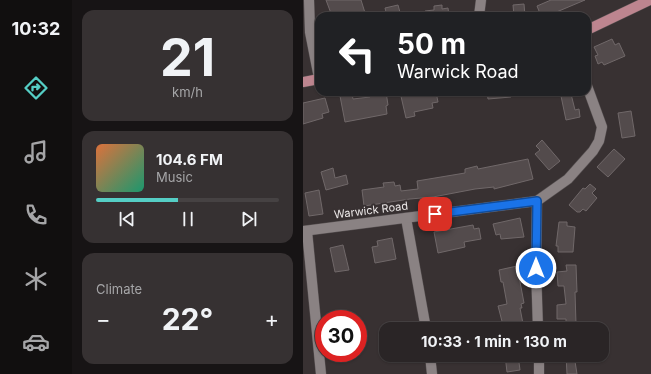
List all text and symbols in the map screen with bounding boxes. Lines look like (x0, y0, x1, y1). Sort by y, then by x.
text: 10:32 (12, 18, 60, 39)
text: 21 (160, 26, 215, 89)
text: 50 m (397, 27, 466, 61)
icon: left (331, 28, 383, 80)
text: Warwick Road (397, 61, 519, 82)
icon: directions (22, 74, 50, 102)
text: km/h (172, 84, 203, 100)
icon: music (22, 138, 50, 166)
text: 104.6 FM (156, 150, 223, 169)
text: Music (156, 169, 193, 185)
pin (418, 197, 452, 231)
street label: Warwick Road (333, 199, 409, 221)
icon: phone (22, 201, 50, 229)
icon: arrive (424, 203, 446, 225)
icon: previous (116, 208, 138, 230)
icon: pause (177, 208, 199, 230)
icon: next (238, 208, 260, 230)
position arrow (515, 247, 557, 289)
icon: climate (22, 265, 50, 293)
text: Climate (96, 281, 142, 297)
text: 22° (162, 301, 213, 337)
text: − (96, 306, 111, 332)
text: + (264, 306, 279, 332)
speed limit sign: 30 (315, 310, 367, 362)
icon: car (22, 328, 50, 356)
text: 10:33 · 1 min · 130 m (421, 332, 567, 351)

